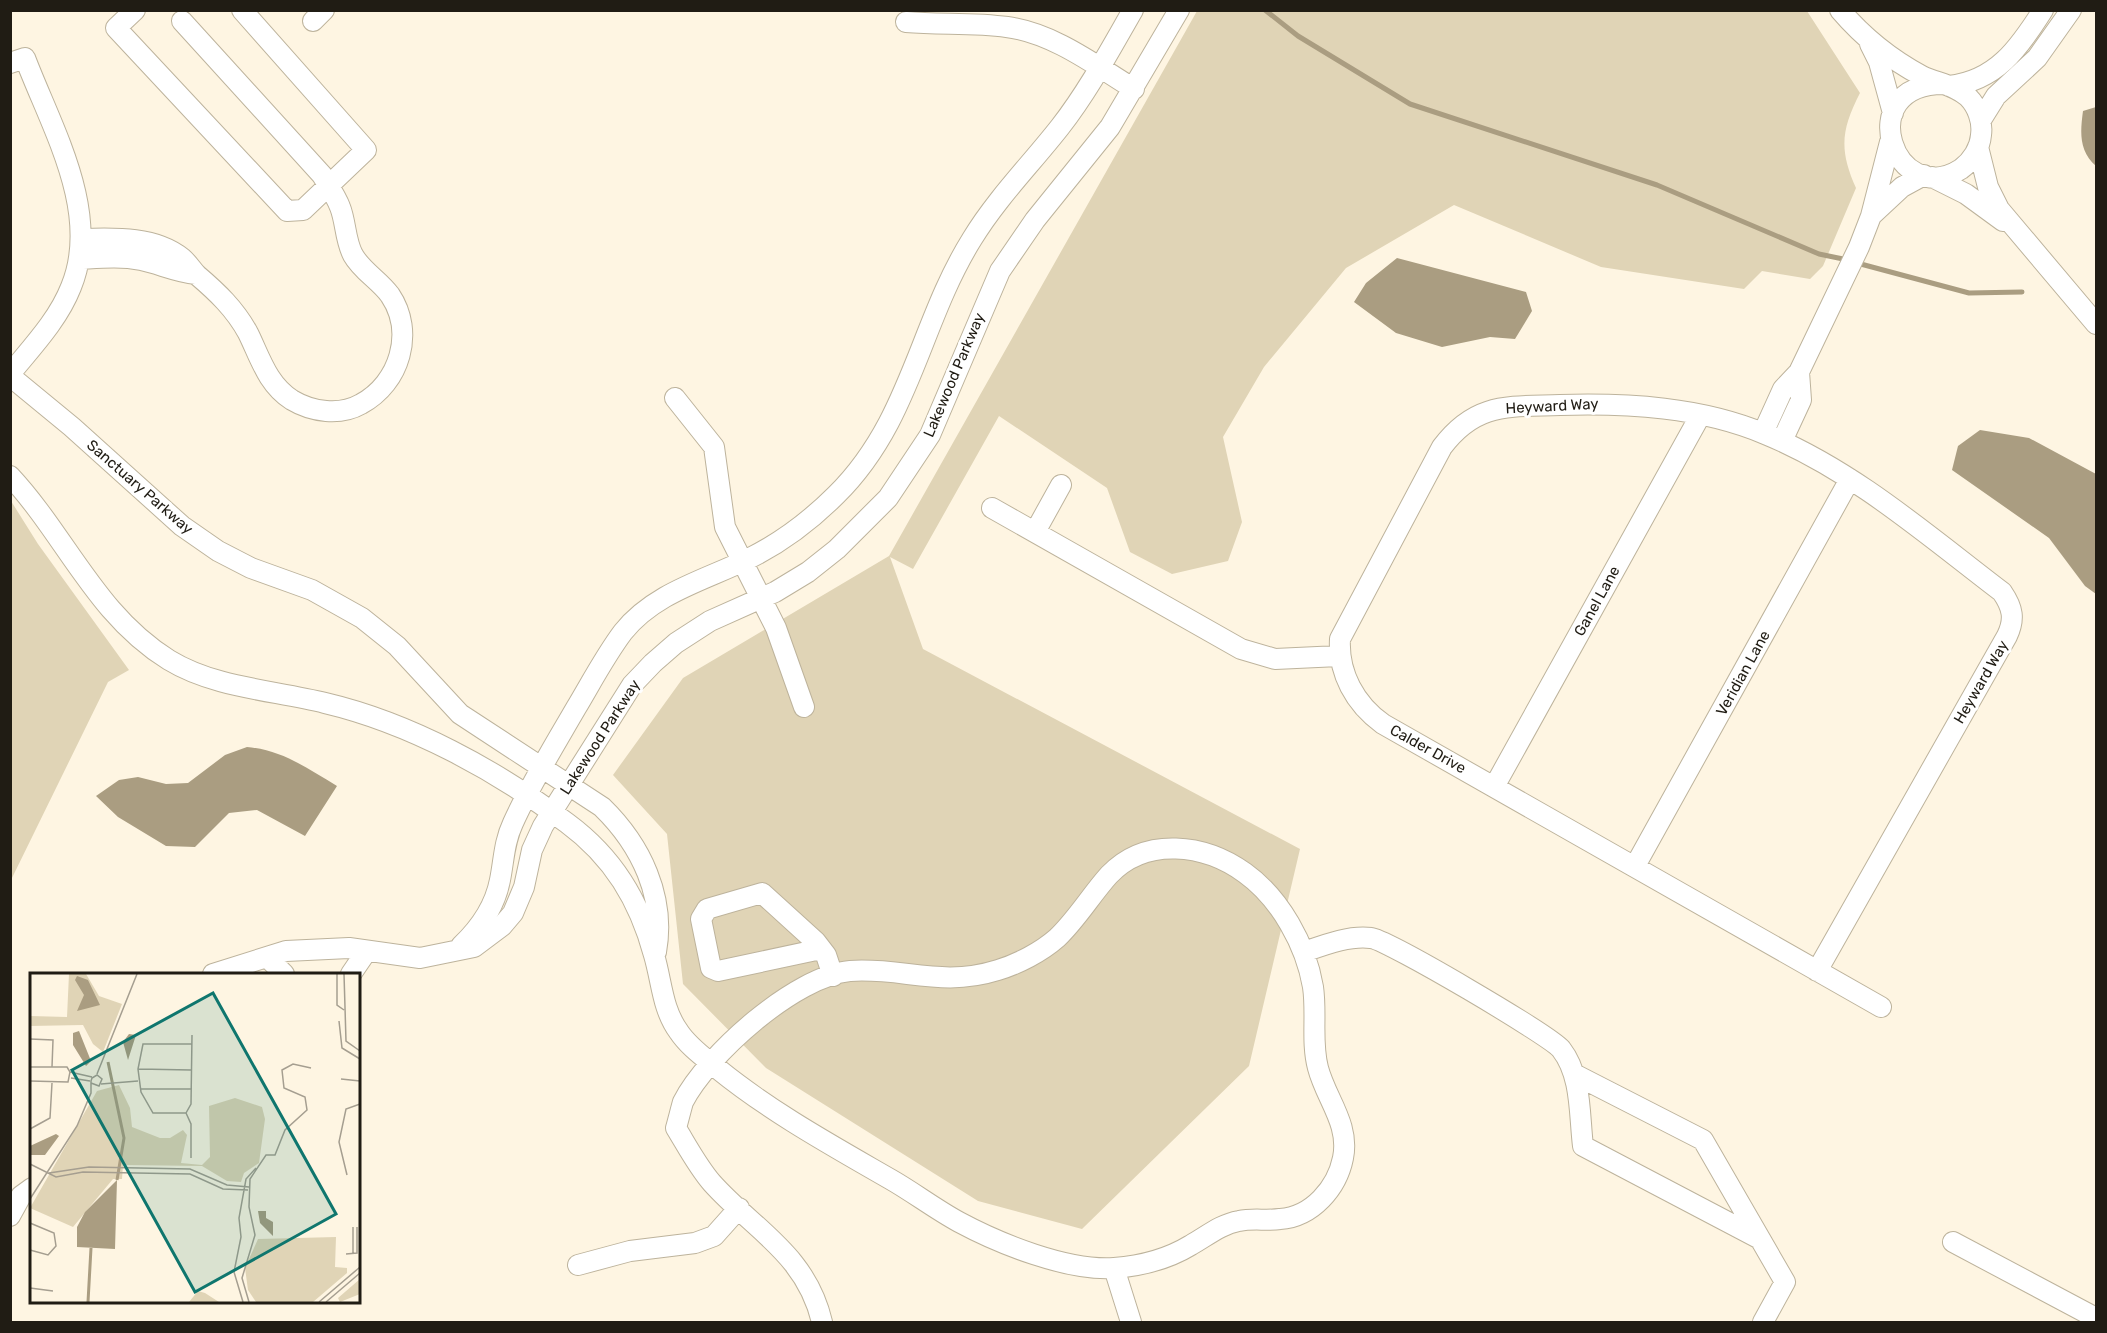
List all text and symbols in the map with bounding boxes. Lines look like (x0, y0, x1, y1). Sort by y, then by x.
street label: Lakewood Parkway (920, 310, 988, 440)
street label: Heyward Way (1505, 395, 1599, 417)
street label: Sanctuary Parkway (83, 436, 197, 538)
street label: Ganel Lane (1570, 563, 1624, 639)
street label: Veridian Lane (1712, 627, 1774, 719)
street label: Heyward Way (1950, 637, 2012, 727)
street label: Lakewood Parkway (556, 676, 644, 798)
street label: Calder Drive (1387, 721, 1469, 777)
inset map (30, 973, 360, 1303)

